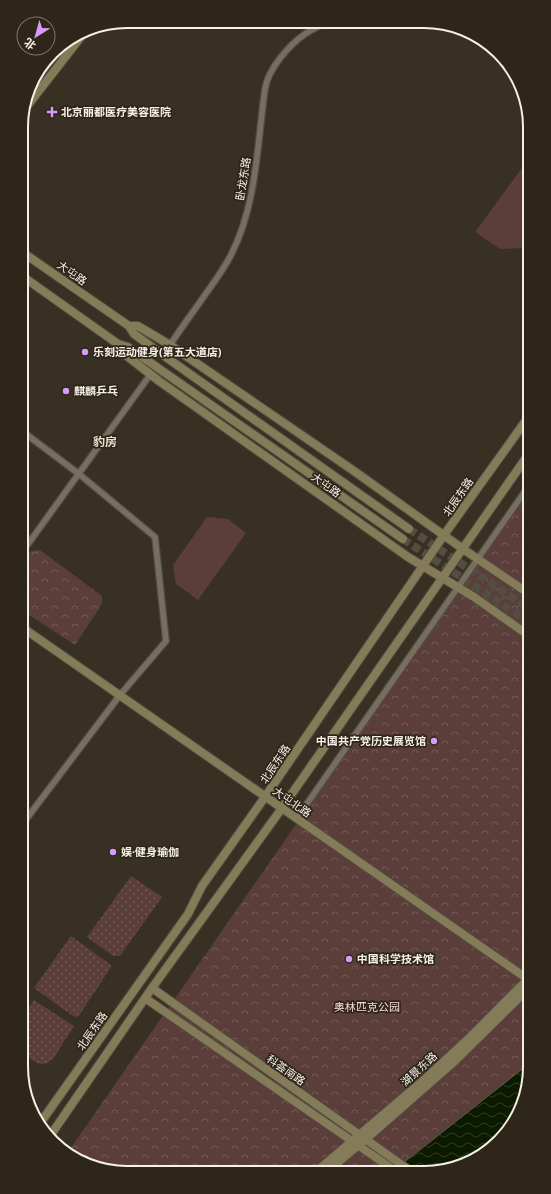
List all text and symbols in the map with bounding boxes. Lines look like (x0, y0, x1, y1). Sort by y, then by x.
north arrow (16, 16, 56, 56)
text: 北 (21, 35, 39, 54)
place label: 北京丽都医疗美容医院 (61, 104, 171, 119)
marker: 北京丽都医疗美容医院 (46, 106, 58, 118)
street label: 卧龙东路 (232, 156, 253, 202)
street label: 大屯路 (54, 257, 90, 288)
place label: 乐刻运动健身(第五大道店) (93, 344, 222, 359)
marker: 乐刻运动健身(第五大道店) (80, 347, 90, 357)
place label: 麒麟乒乓 (74, 383, 118, 398)
marker: 麒麟乒乓 (61, 386, 71, 396)
district label: 豹房 (93, 433, 117, 450)
street label: 大屯路 (308, 469, 344, 500)
street label: 北辰东路 (439, 474, 476, 519)
place label: 中国共产党历史展览馆 (316, 733, 426, 748)
marker: 中国共产党历史展览馆 (429, 736, 439, 746)
street label: 北辰东路 (256, 741, 293, 786)
street label: 大屯北路 (270, 783, 315, 820)
place label: 娱·健身瑜伽 (121, 844, 179, 859)
marker: 娱·健身瑜伽 (108, 847, 118, 857)
place label: 中国科学技术馆 (357, 951, 434, 966)
marker: 中国科学技术馆 (344, 954, 354, 964)
park label: 奥林匹克公园 (334, 999, 400, 1014)
street label: 北辰东路 (73, 1008, 110, 1053)
street label: 湖景东路 (397, 1048, 440, 1089)
street label: 科荟南路 (264, 1051, 309, 1088)

